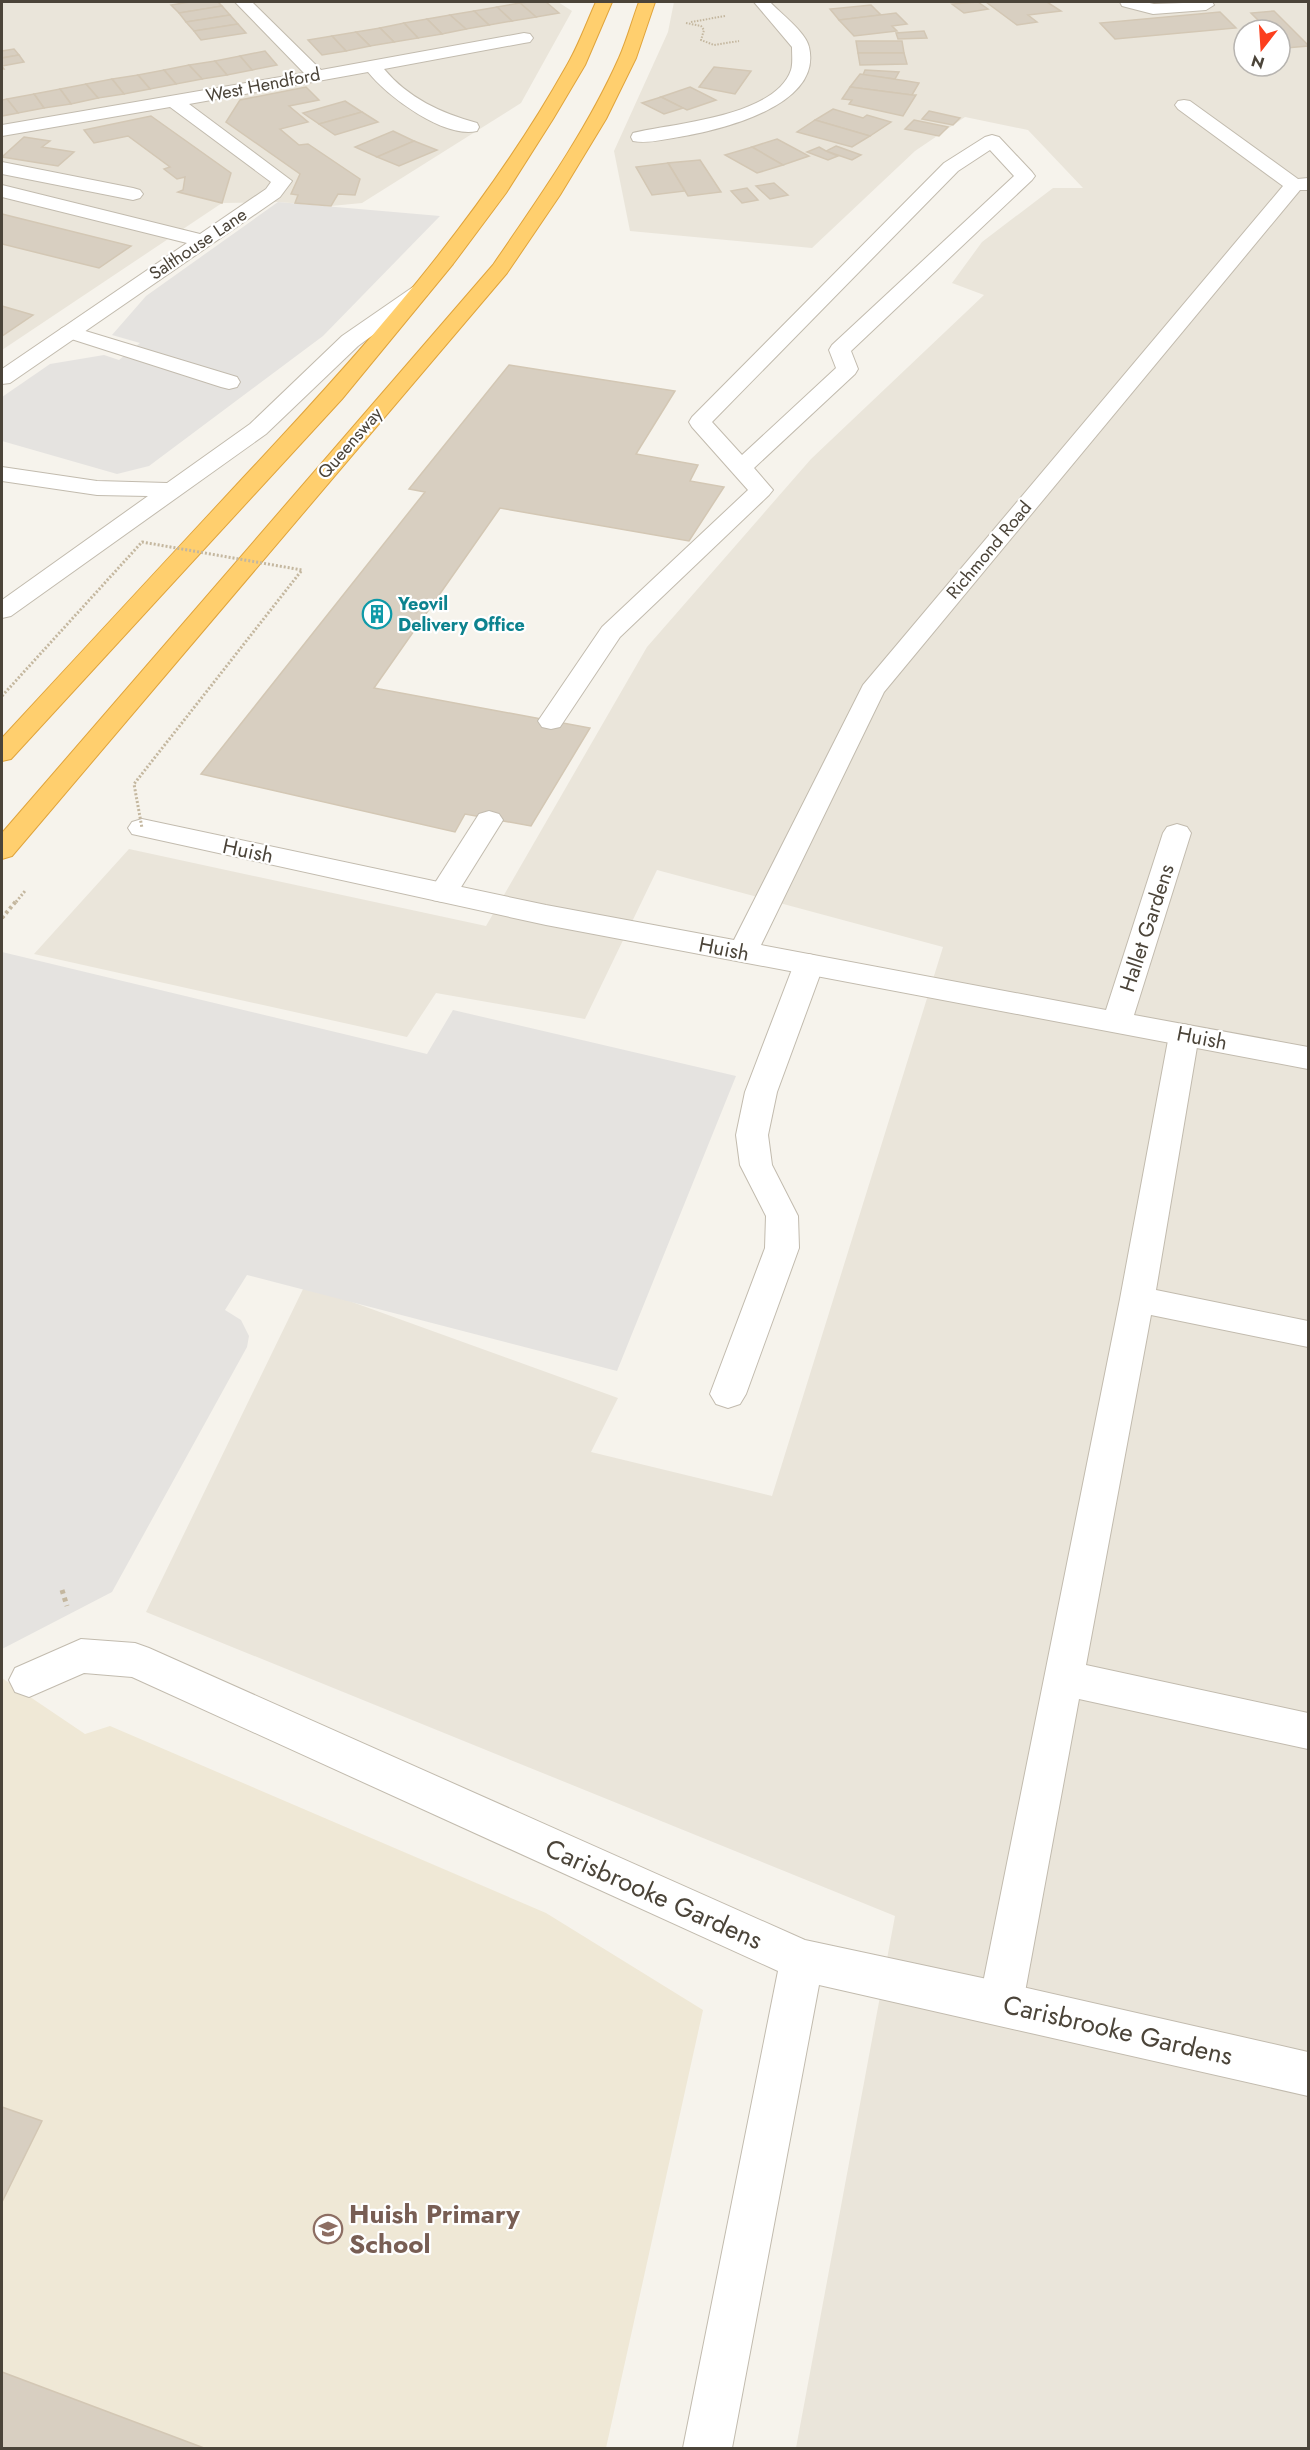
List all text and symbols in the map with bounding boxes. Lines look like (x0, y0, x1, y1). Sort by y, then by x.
north arrow (1232, 18, 1292, 78)
text: N (1248, 49, 1267, 75)
street label: West Hendford (204, 61, 322, 109)
street label: Salthouse Lane (144, 202, 252, 286)
street label: Queensway (311, 401, 389, 485)
street label: Richmond Road (940, 495, 1038, 605)
place label: Yeovil Delivery Office (397, 591, 525, 638)
building icon: Yeovil Delivery Office (361, 598, 393, 630)
street label: Huish (220, 831, 276, 871)
street label: Hallet Gardens (1112, 860, 1182, 996)
street label: Huish (696, 929, 752, 969)
street label: Huish (1174, 1018, 1230, 1058)
street label: Carisbrooke Gardens (539, 1829, 769, 1959)
street label: Carisbrooke Gardens (1000, 1985, 1236, 2075)
place label: Huish Primary School (349, 2195, 520, 2263)
school or university icon: Huish Primary School (312, 2213, 344, 2245)

